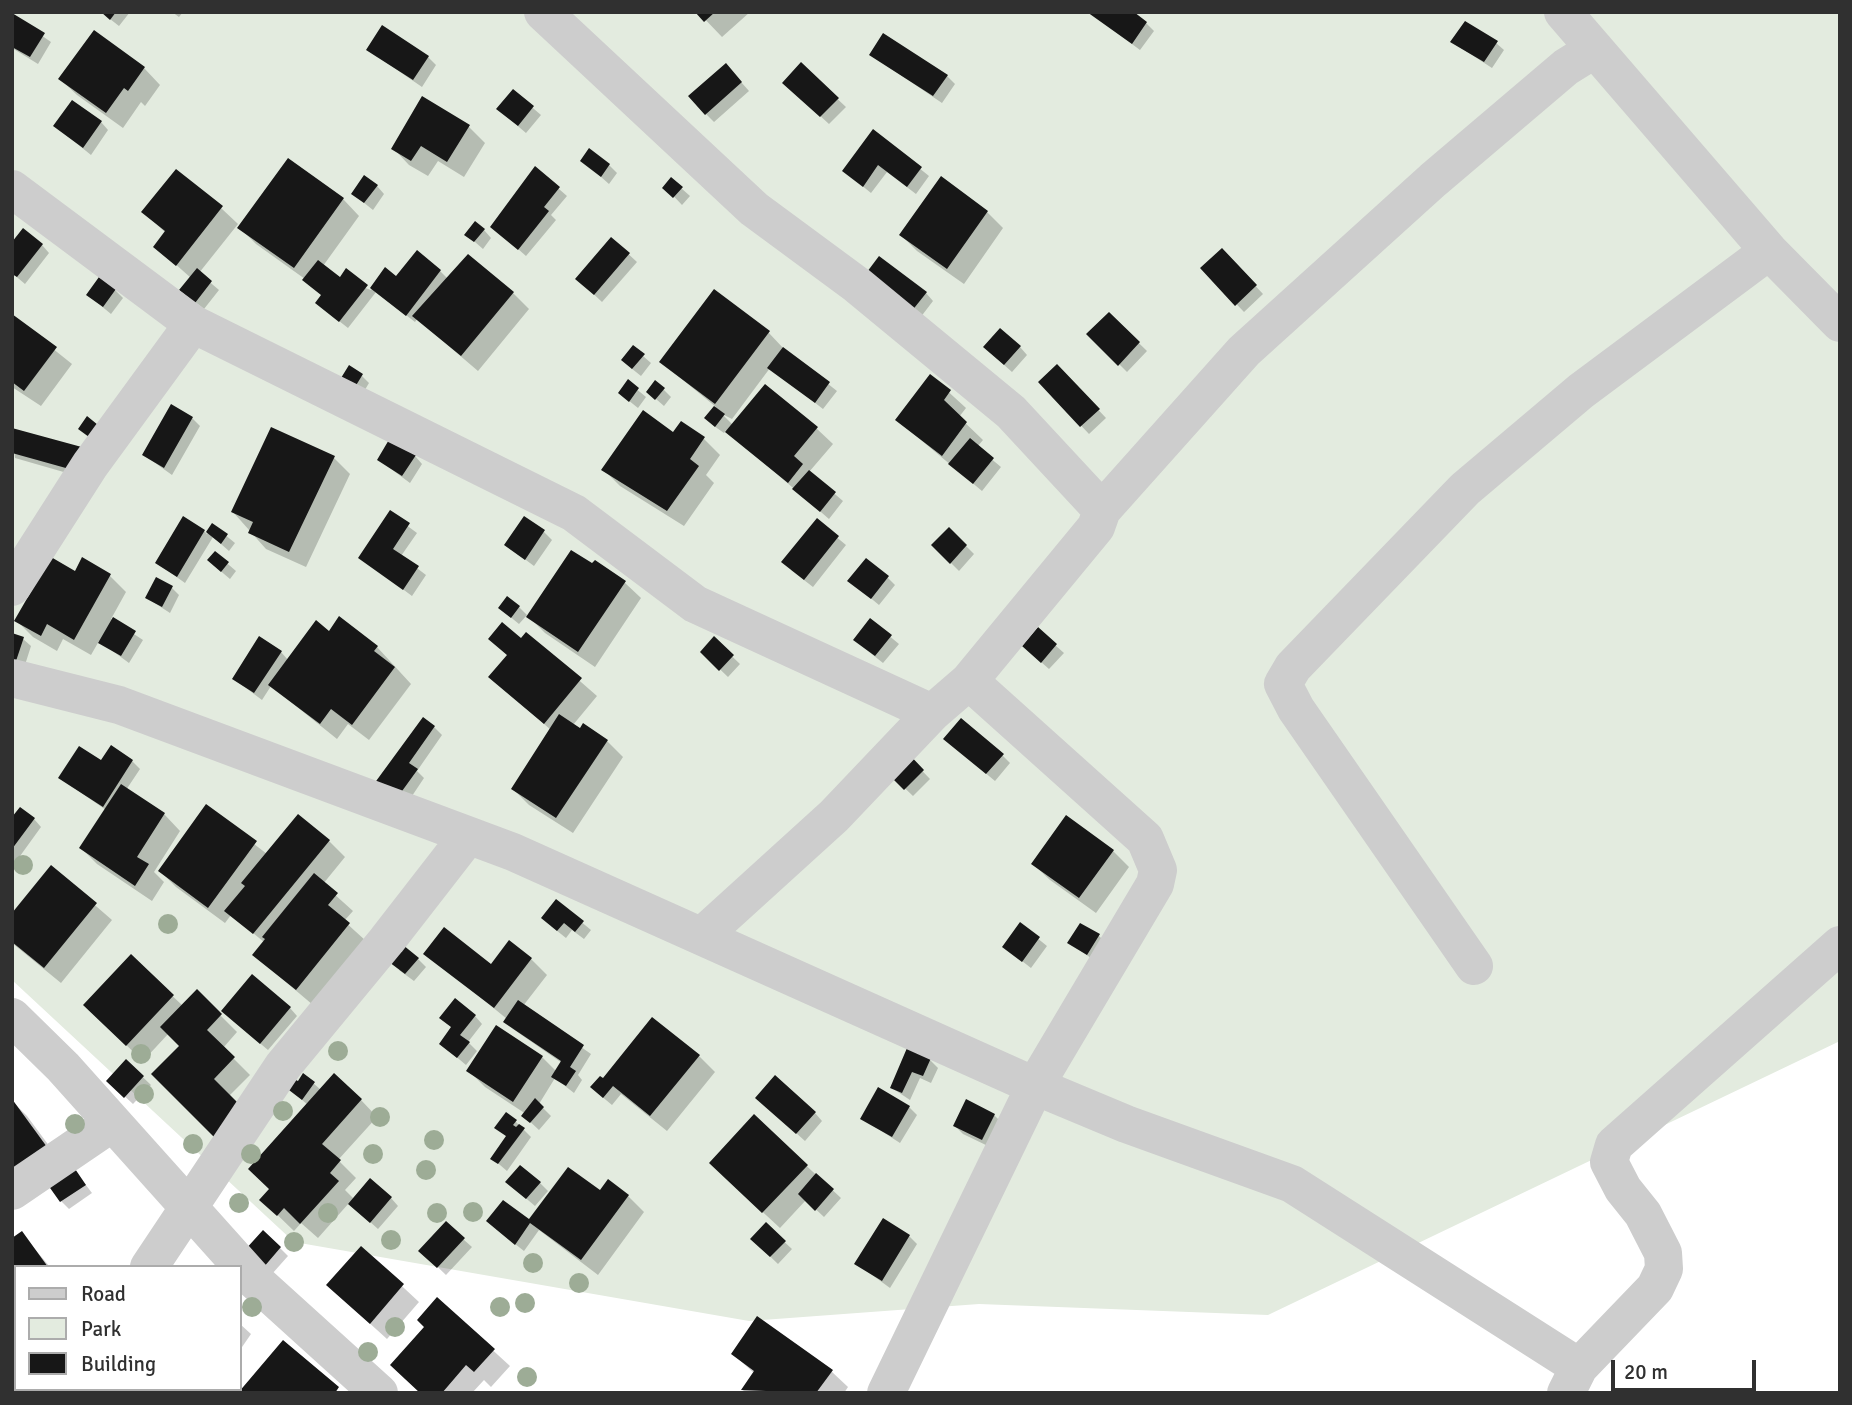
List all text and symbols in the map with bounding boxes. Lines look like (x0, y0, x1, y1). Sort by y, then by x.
legend (14, 1265, 242, 1391)
text: Road (81, 1281, 126, 1307)
text: Park (81, 1316, 121, 1342)
scale bar (1614, 1346, 1759, 1390)
text: Building (81, 1351, 156, 1377)
text: 20 m (1624, 1359, 1668, 1385)

